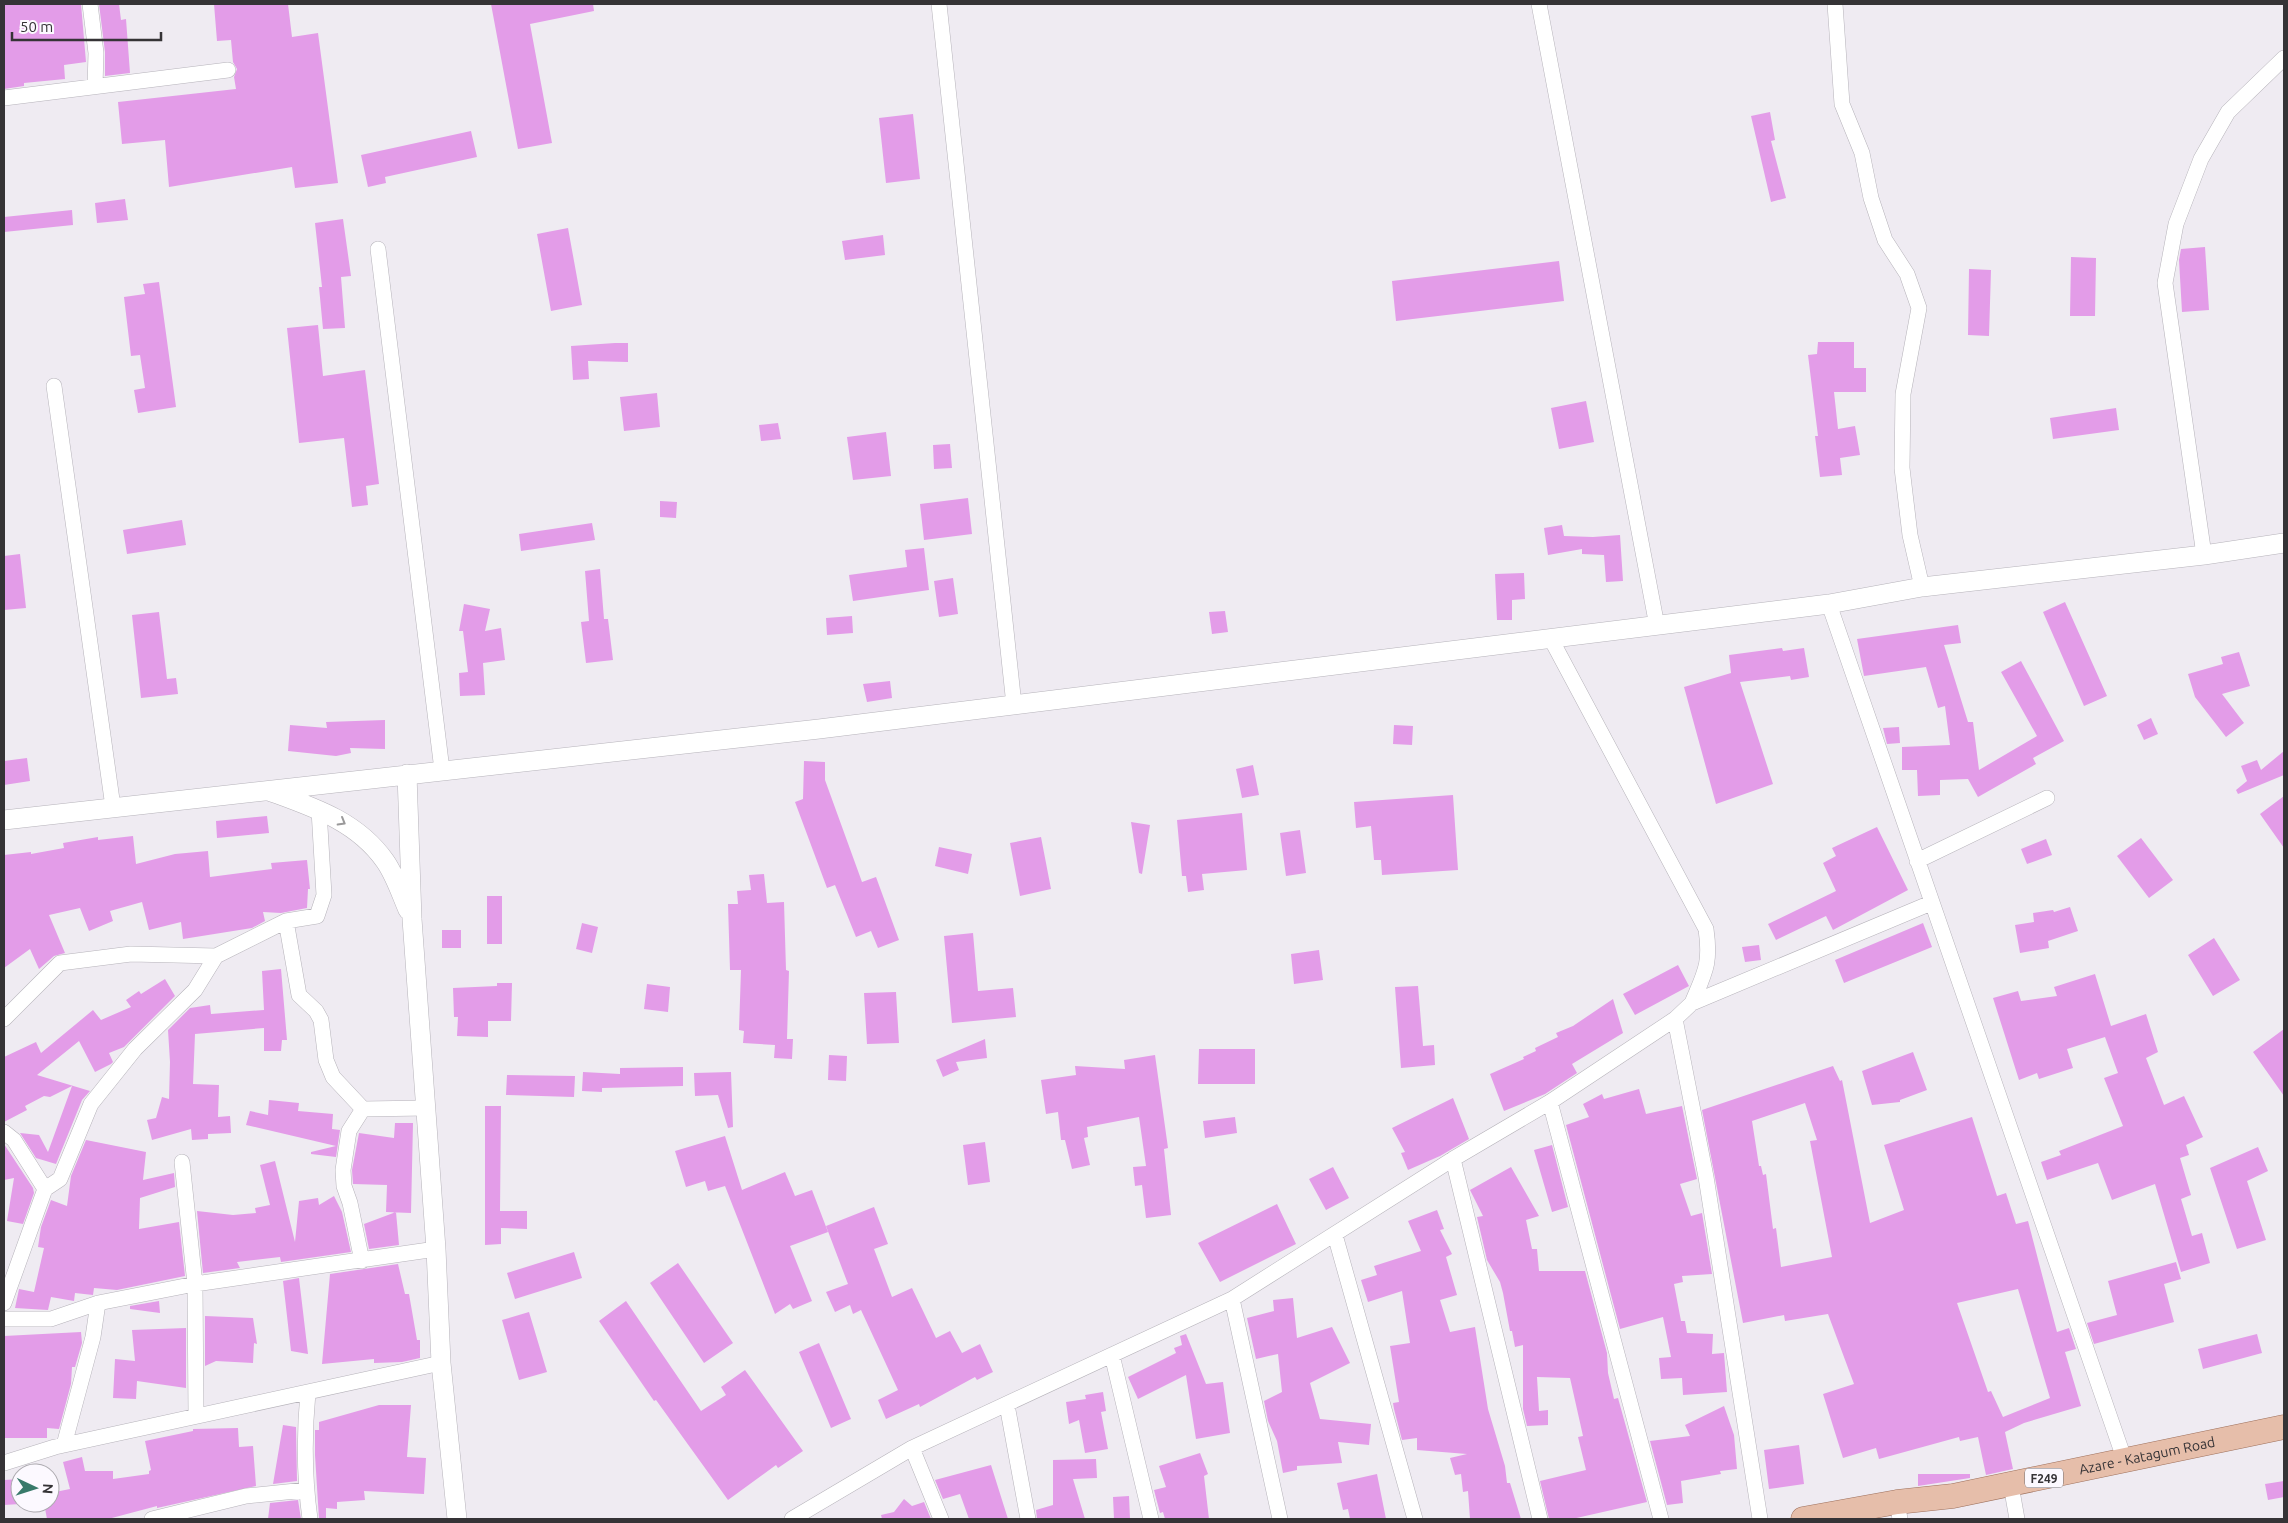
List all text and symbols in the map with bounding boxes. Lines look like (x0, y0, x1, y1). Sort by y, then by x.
scale bar (12, 10, 161, 42)
text: 50 m (20, 18, 53, 35)
one-way arrow (337, 816, 346, 826)
street label: Azare - Katagum Road (2078, 1434, 2216, 1478)
north arrow (10, 1463, 60, 1513)
road number: F249 (2025, 1469, 2063, 1488)
text: N (40, 1483, 56, 1495)

